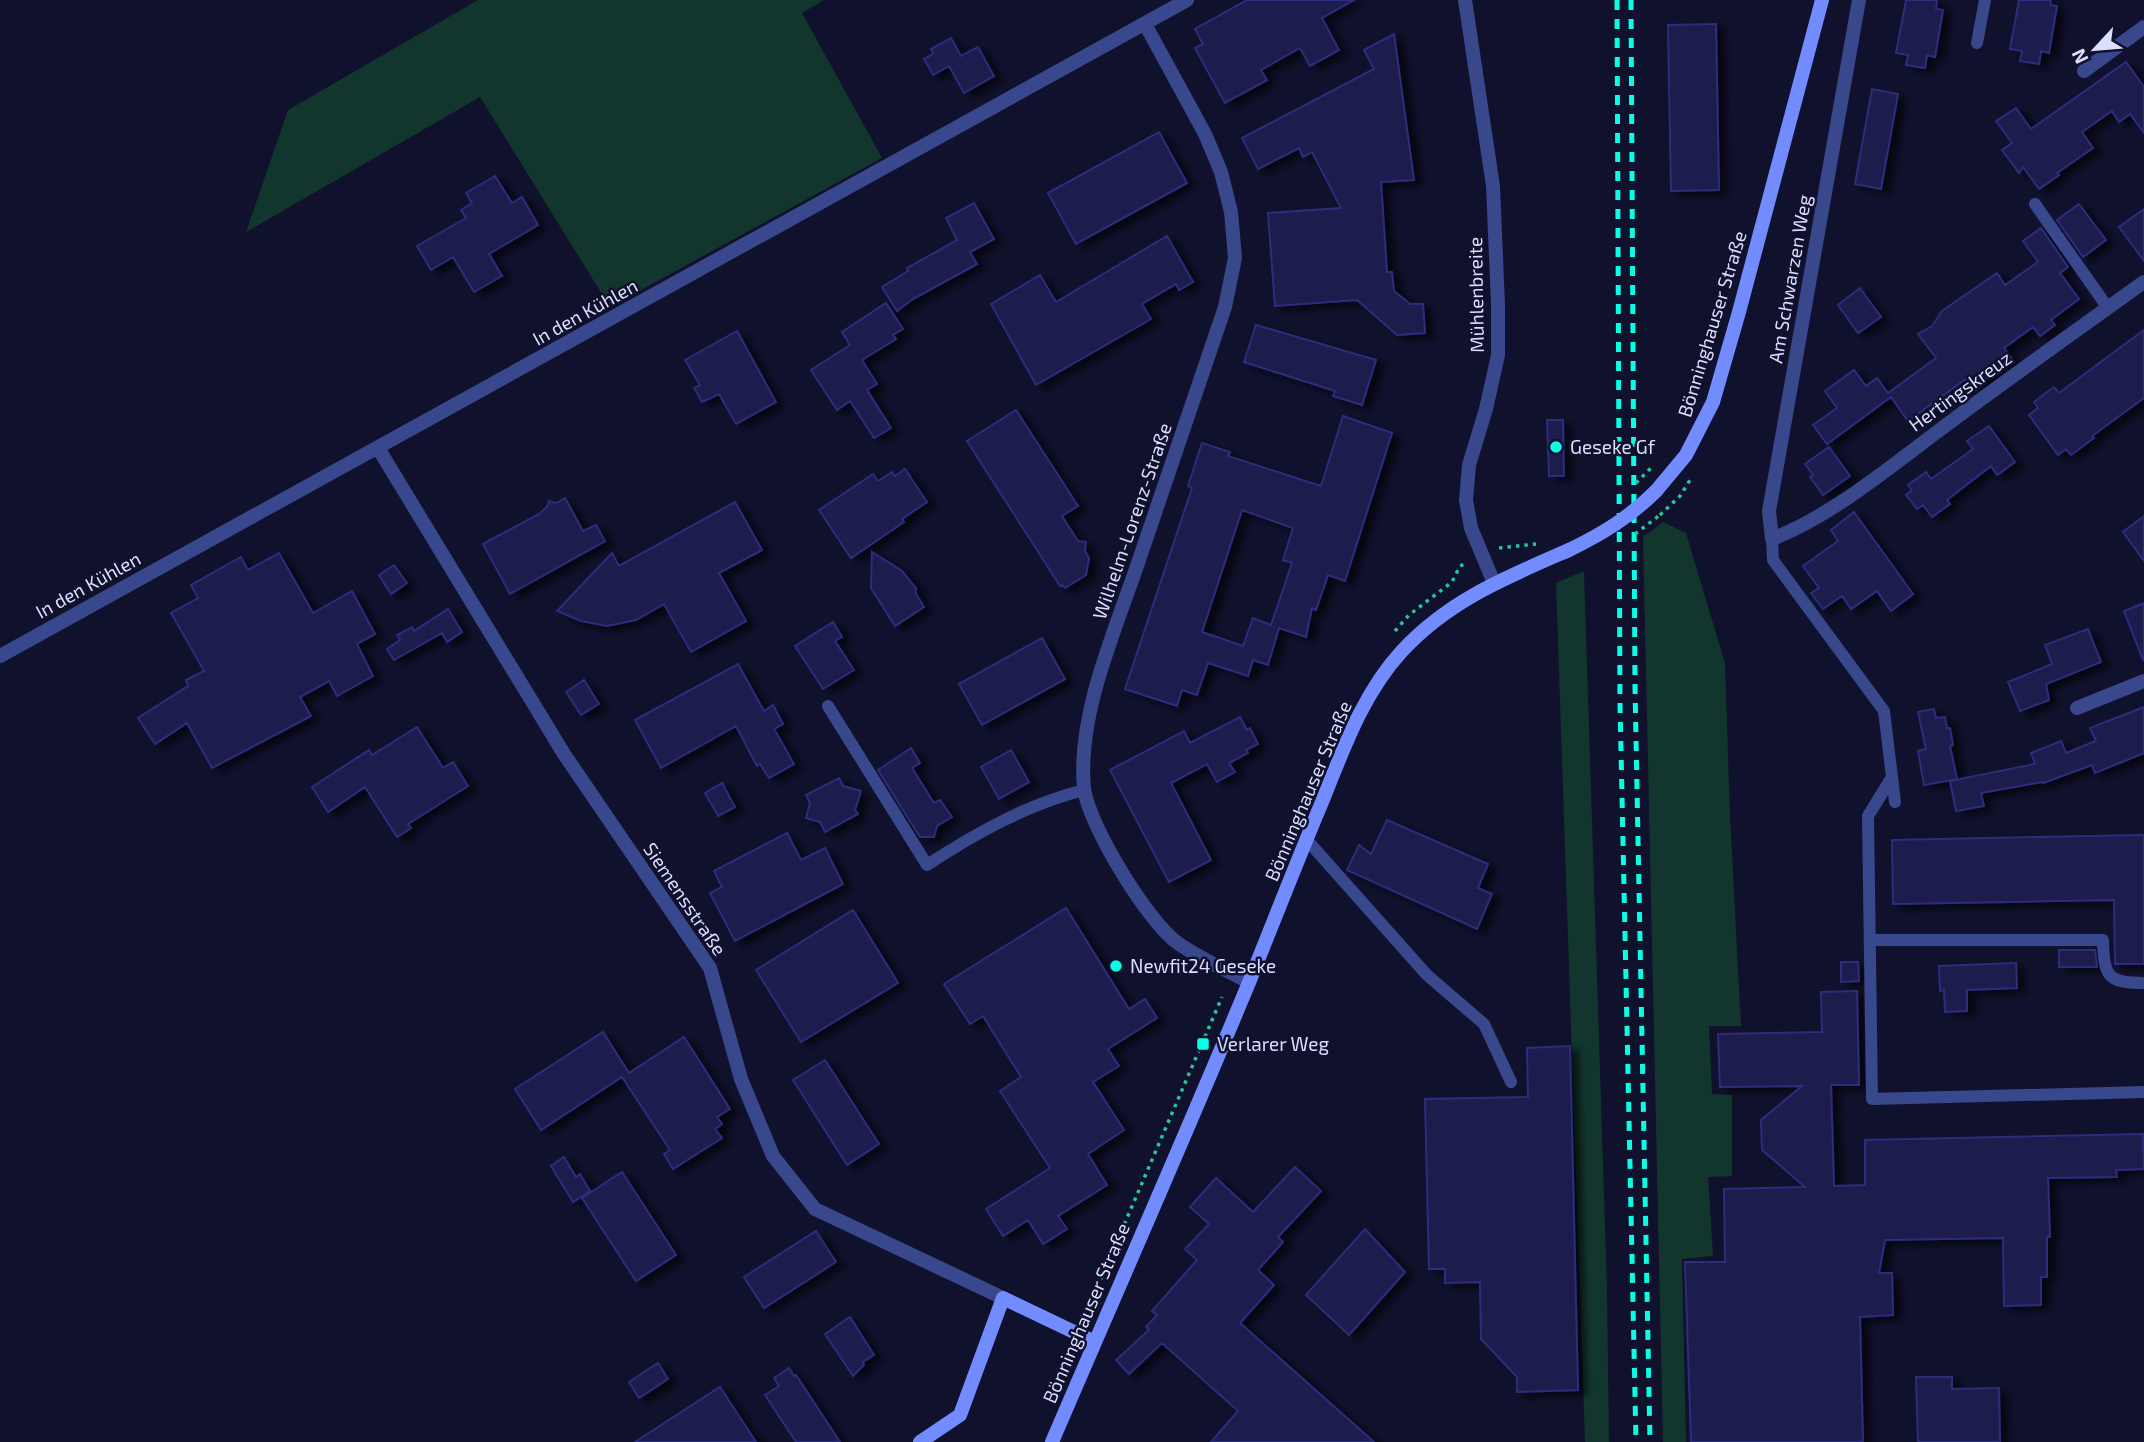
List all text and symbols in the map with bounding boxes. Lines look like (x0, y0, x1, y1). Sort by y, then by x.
north arrow (2060, 14, 2130, 84)
text: N (2066, 45, 2093, 68)
street label: Am Schwarzen Weg (1763, 192, 1816, 365)
street label: Bönninghauser Straße (1672, 228, 1751, 420)
street label: Mühlenbreite (1463, 237, 1488, 353)
street label: In den Kühlen (528, 273, 641, 350)
street label: Hertingskreuz (1904, 346, 2016, 436)
street label: Wilhelm-Lorenz-Straße (1087, 420, 1176, 622)
place label: Geseke Gf (1570, 435, 1656, 458)
marker: Geseke Gf (1548, 439, 1564, 455)
street label: In den Kühlen (31, 546, 144, 623)
street label: Bönninghauser Straße (1259, 697, 1356, 884)
street label: Siemensstraße (639, 838, 732, 959)
place label: Newfit24 Geseke (1130, 954, 1276, 977)
marker: Newfit24 Geseke (1108, 958, 1124, 974)
place label: Verlarer Weg (1217, 1032, 1329, 1055)
marker: Verlarer Weg (1195, 1036, 1211, 1052)
street label: Bönninghauser Straße (1037, 1219, 1134, 1406)

